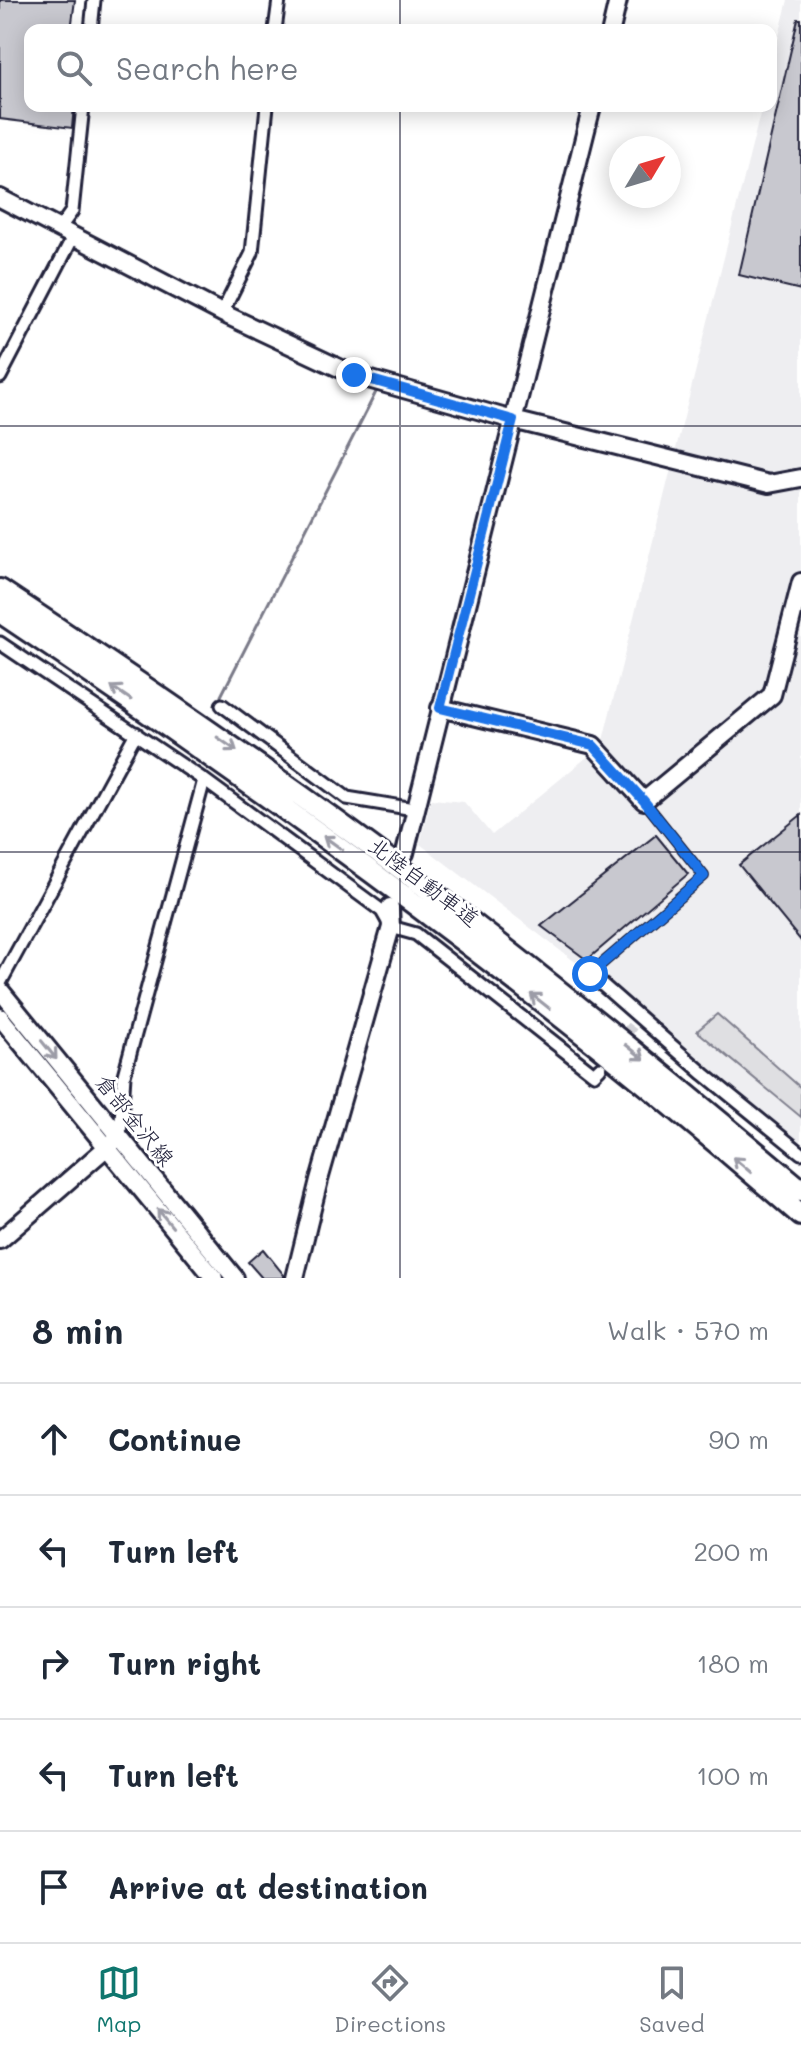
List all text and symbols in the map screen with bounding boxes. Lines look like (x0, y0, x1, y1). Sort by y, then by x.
search box (24, 24, 777, 112)
icon: search (52, 46, 96, 90)
text: Search here (116, 48, 299, 88)
north arrow (609, 136, 681, 208)
route end (336, 357, 372, 393)
one-way arrow (110, 685, 132, 701)
one-way arrow (215, 736, 237, 752)
street label: 北陸自動車道 (363, 830, 486, 933)
one-way arrow (323, 835, 344, 852)
route start (572, 956, 608, 992)
one-way arrow (530, 992, 551, 1009)
one-way arrow (40, 1040, 58, 1061)
one-way arrow (624, 1044, 645, 1061)
street label: 倉部金沢線 (90, 1068, 181, 1172)
one-way arrow (732, 1156, 752, 1174)
one-way arrow (156, 1208, 174, 1228)
text: 8 min (32, 1308, 123, 1353)
text: Walk · 570 m (607, 1313, 769, 1347)
icon: ahead (32, 1417, 76, 1461)
text: Continue (108, 1419, 241, 1459)
text: 90 m (709, 1422, 769, 1456)
icon: left (32, 1529, 76, 1573)
text: Turn left (108, 1531, 239, 1571)
text: 200 m (693, 1534, 769, 1568)
icon: right (32, 1641, 76, 1685)
text: Turn right (108, 1643, 261, 1683)
text: 180 m (697, 1646, 769, 1680)
icon: left (32, 1753, 76, 1797)
text: Turn left (108, 1755, 239, 1795)
text: 100 m (696, 1758, 769, 1792)
icon: arrive (32, 1865, 76, 1909)
text: Arrive at destination (108, 1867, 428, 1907)
tab: Map (97, 1961, 141, 2038)
tab: Directions (334, 1961, 446, 2038)
tab: Saved (639, 1961, 704, 2038)

